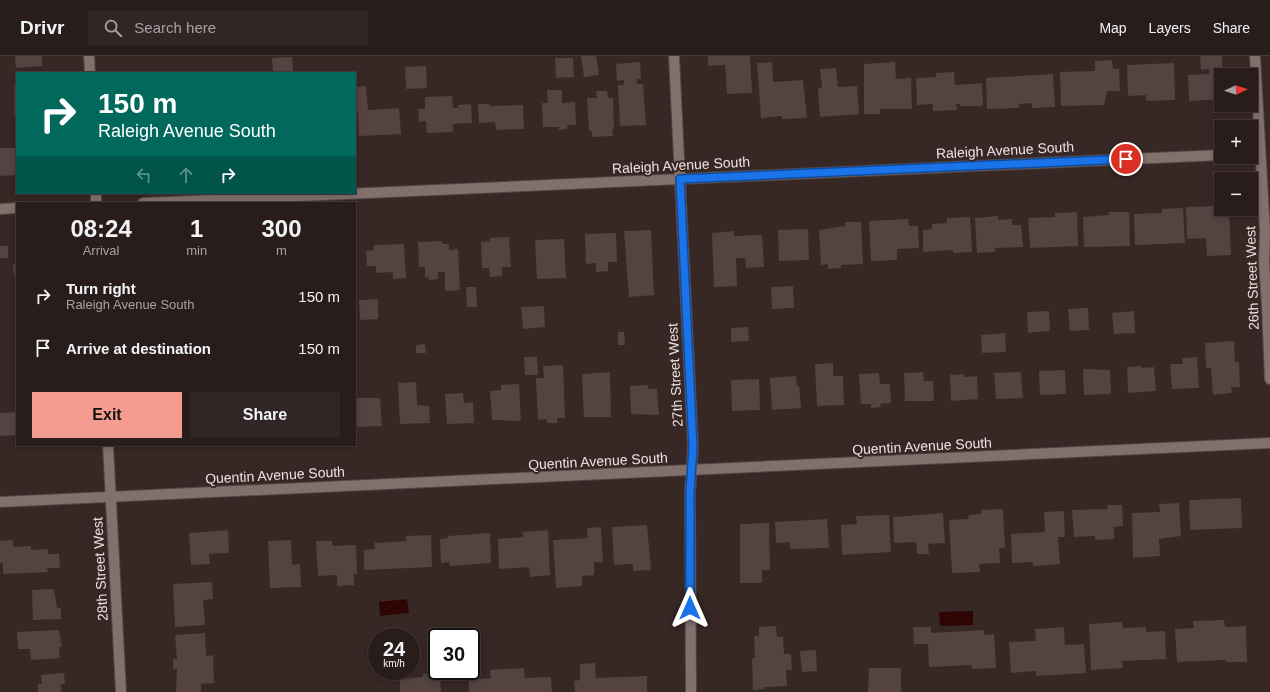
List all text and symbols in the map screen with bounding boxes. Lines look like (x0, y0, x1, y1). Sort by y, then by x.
search box (88, 10, 368, 46)
text: Drivr (20, 17, 64, 38)
icon: search (102, 17, 124, 39)
text: Search here (134, 19, 216, 36)
text: Map (1099, 20, 1127, 36)
text: Layers (1149, 20, 1191, 36)
text: Share (1213, 20, 1250, 36)
north arrow (1214, 68, 1258, 112)
map controls (1214, 68, 1258, 216)
icon: right (32, 88, 84, 140)
text: 150 m (98, 88, 177, 119)
button: + (1214, 120, 1258, 164)
text: Raleigh Avenue South (98, 121, 276, 141)
street label: Raleigh Avenue South (936, 138, 1074, 162)
pin (1109, 142, 1143, 176)
icon: arrive (1115, 148, 1137, 170)
street label: Raleigh Avenue South (612, 153, 750, 177)
icon: left (133, 164, 155, 186)
icon: ahead (175, 164, 197, 186)
icon: right (217, 164, 239, 186)
button: − (1214, 172, 1258, 216)
text: 08:24 (70, 215, 132, 242)
text: 1 (190, 215, 203, 242)
text: 300 (262, 215, 302, 242)
street label: 26th Street West (1242, 226, 1262, 330)
text: Arrival (83, 243, 120, 258)
text: min (186, 243, 207, 258)
text: m (276, 243, 287, 258)
text: Turn right (66, 280, 136, 297)
icon: right (32, 285, 54, 307)
text: 150 m (298, 288, 340, 305)
text: Raleigh Avenue South (66, 297, 194, 312)
street label: 27th Street West (664, 323, 686, 427)
icon: arrive (32, 337, 54, 359)
text: Arrive at destination (66, 340, 211, 357)
text: 150 m (298, 340, 340, 357)
button: Exit (32, 392, 182, 438)
button: Share (190, 392, 340, 438)
street label: Quentin Avenue South (852, 434, 992, 458)
street label: Quentin Avenue South (528, 449, 668, 473)
street label: Quentin Avenue South (205, 463, 345, 487)
street label: 28th Street West (89, 517, 111, 621)
position arrow (669, 587, 711, 629)
speed limit sign: 30 (428, 628, 480, 680)
text: 24 (383, 638, 405, 660)
text: km/h (383, 658, 405, 669)

